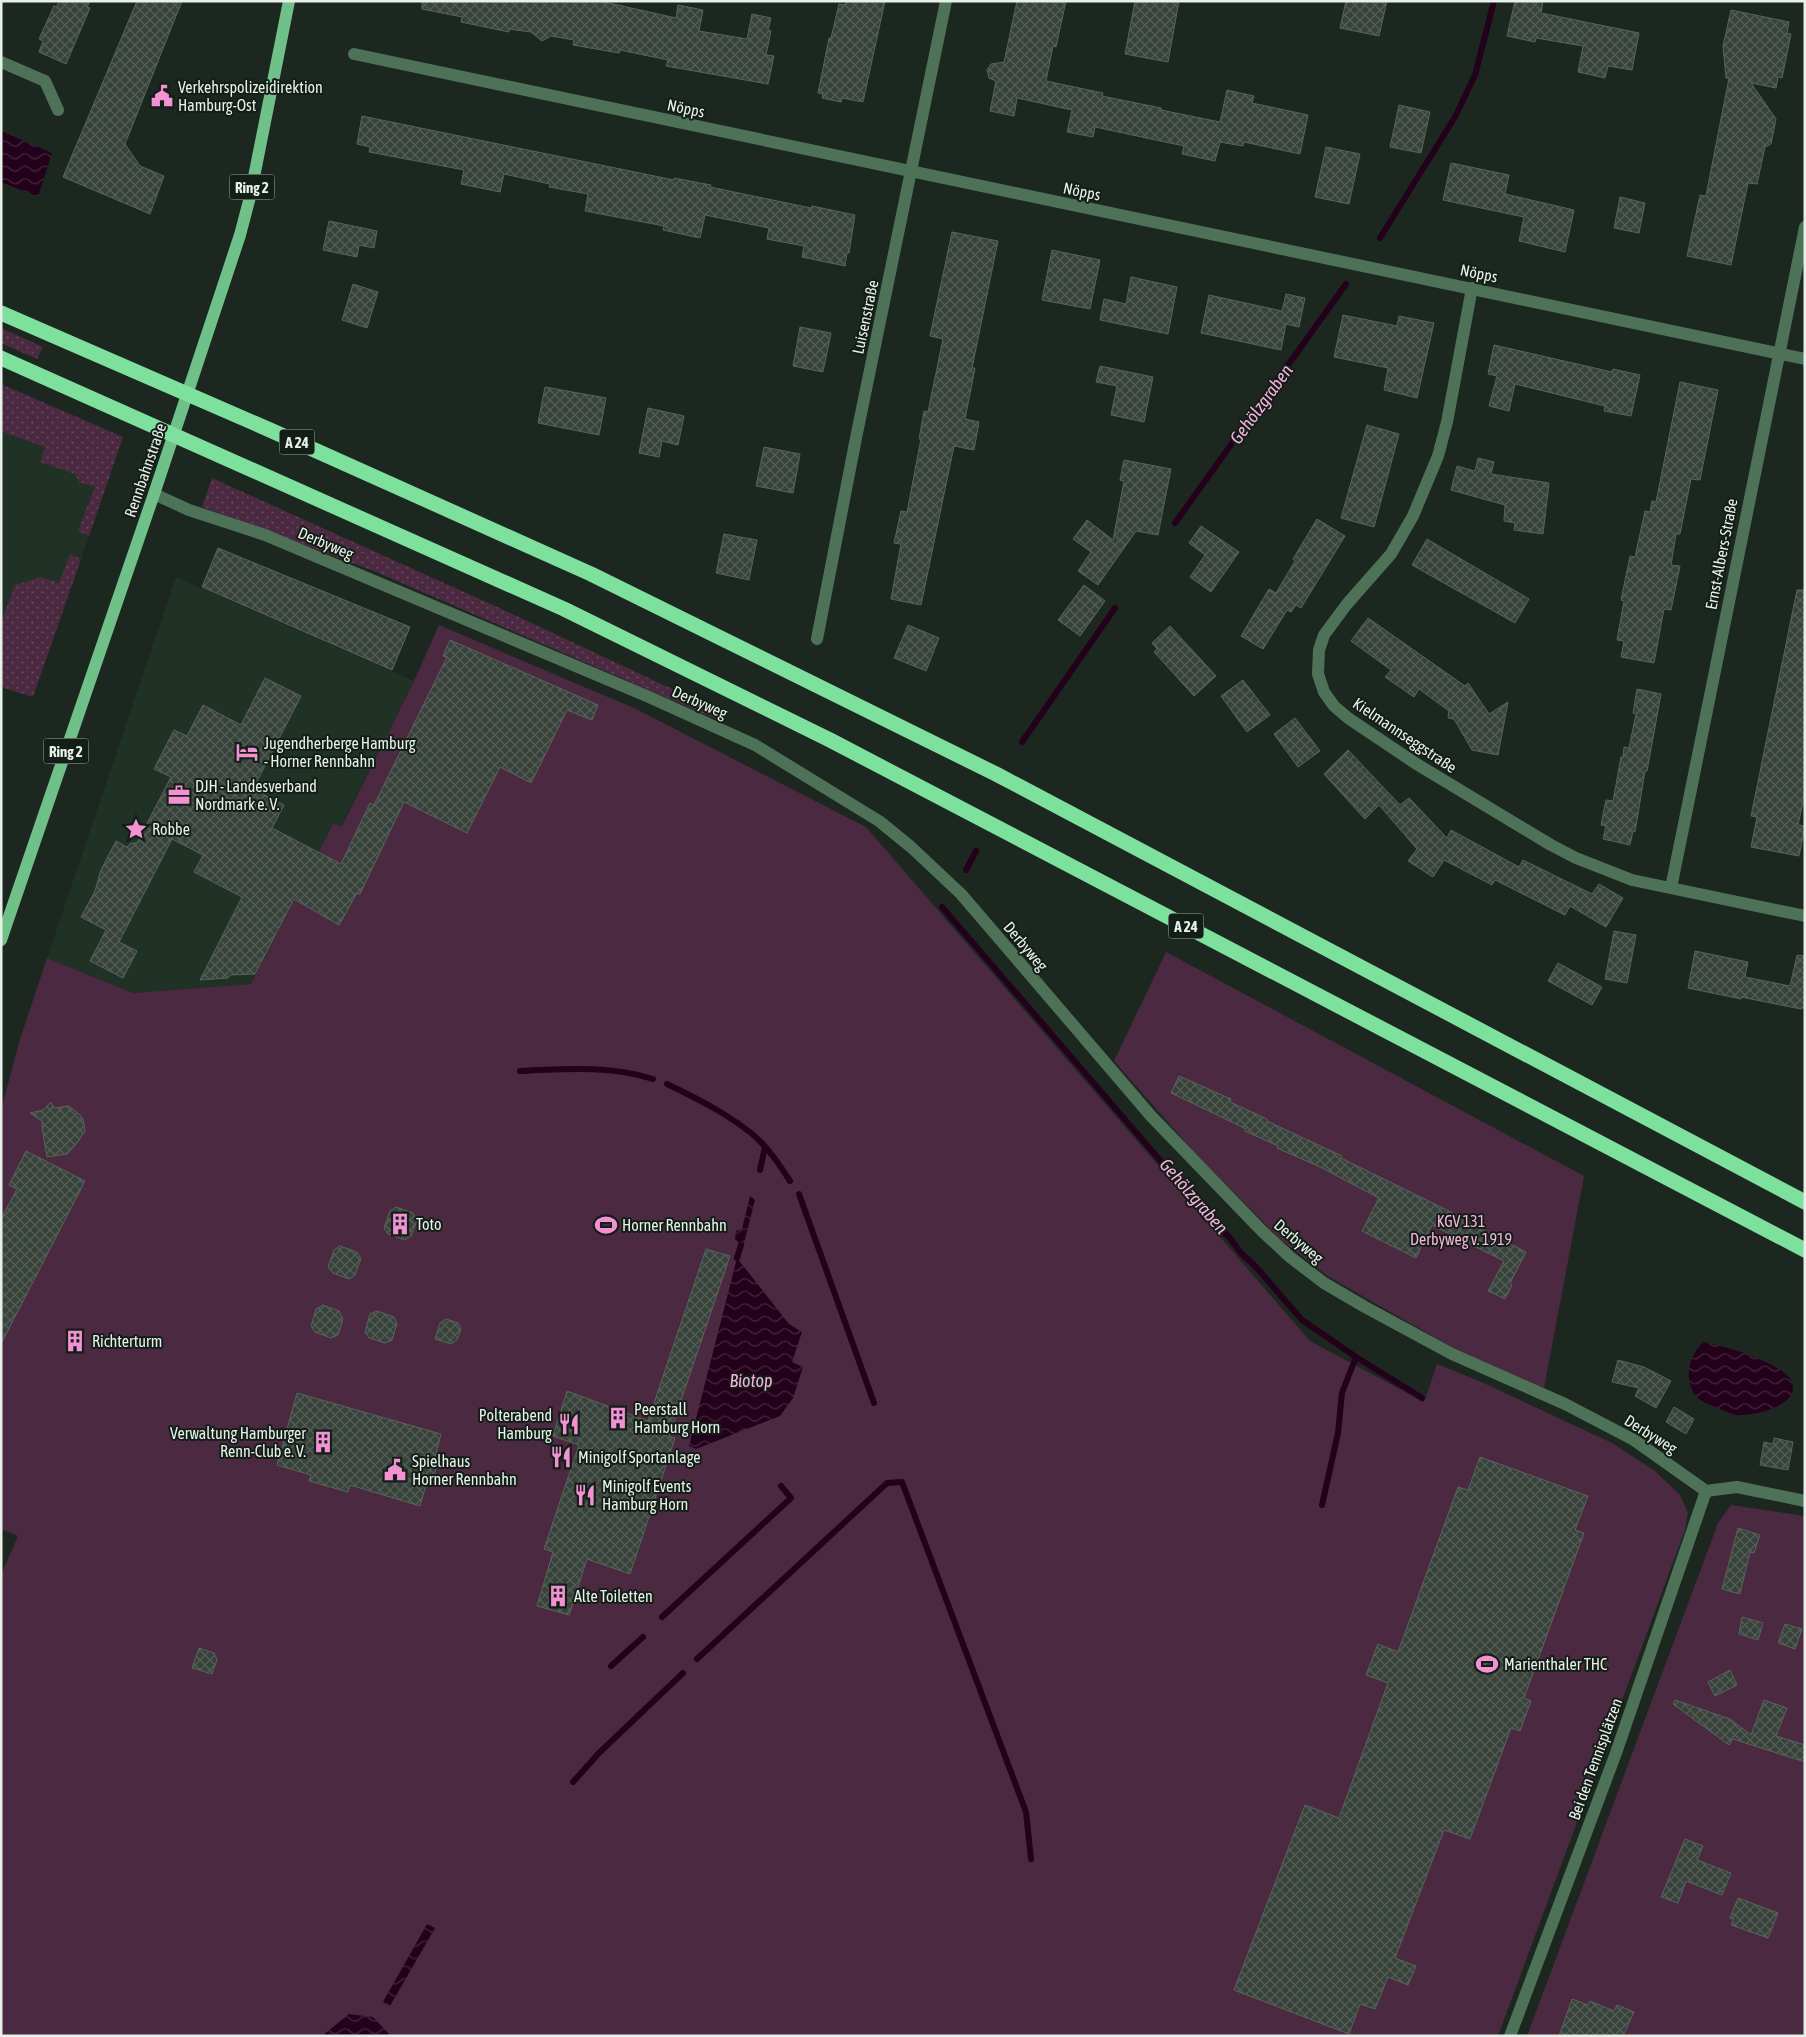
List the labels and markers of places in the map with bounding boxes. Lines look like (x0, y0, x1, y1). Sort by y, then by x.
place label: Verkehrspolizeidirektion Hamburg-Ost (178, 78, 323, 115)
public building icon: Verkehrspolizeidirektion Hamburg-Ost (149, 83, 175, 109)
place label: Jugendherberge Hamburg - Horner Rennbahn (264, 734, 416, 770)
hotel icon: Jugendherberge Hamburg - Horner Rennbahn (234, 739, 260, 765)
place label: DJH - Landesverband Nordmark e. V. (195, 777, 317, 813)
office icon: DJH - Landesverband Nordmark e. V. (166, 782, 192, 808)
place icon: Robbe (123, 816, 149, 842)
place label: Robbe (152, 820, 190, 838)
building icon: Toto (387, 1211, 413, 1237)
sports icon: Horner Rennbahn (593, 1212, 619, 1238)
place label: Toto (416, 1215, 442, 1233)
place label: Horner Rennbahn (622, 1216, 727, 1234)
building icon: Richterturm (62, 1328, 88, 1354)
place label: Richterturm (92, 1332, 162, 1350)
place label: Peerstall Hamburg Horn (634, 1400, 720, 1437)
building icon: Peerstall Hamburg Horn (605, 1405, 631, 1431)
place label: Polterabend Hamburg (479, 1406, 552, 1443)
restaurant icon: Polterabend Hamburg (556, 1411, 582, 1437)
place label: Verwaltung Hamburger Renn-Club e. V. (170, 1424, 306, 1460)
building icon: Verwaltung Hamburger Renn-Club e. V. (310, 1429, 336, 1455)
restaurant icon: Minigolf Sportanlage (548, 1444, 574, 1470)
place label: Minigolf Sportanlage (578, 1448, 700, 1467)
place label: Spielhaus Horner Rennbahn (412, 1452, 517, 1488)
public building icon: Spielhaus Horner Rennbahn (382, 1457, 408, 1483)
place label: Minigolf Events Hamburg Horn (602, 1477, 692, 1514)
restaurant icon: Minigolf Events Hamburg Horn (572, 1482, 598, 1508)
building icon: Alte Toiletten (545, 1583, 571, 1609)
place label: Alte Toiletten (574, 1587, 653, 1605)
sports icon: Marienthaler THC (1474, 1651, 1500, 1677)
place label: Marienthaler THC (1504, 1655, 1607, 1673)

